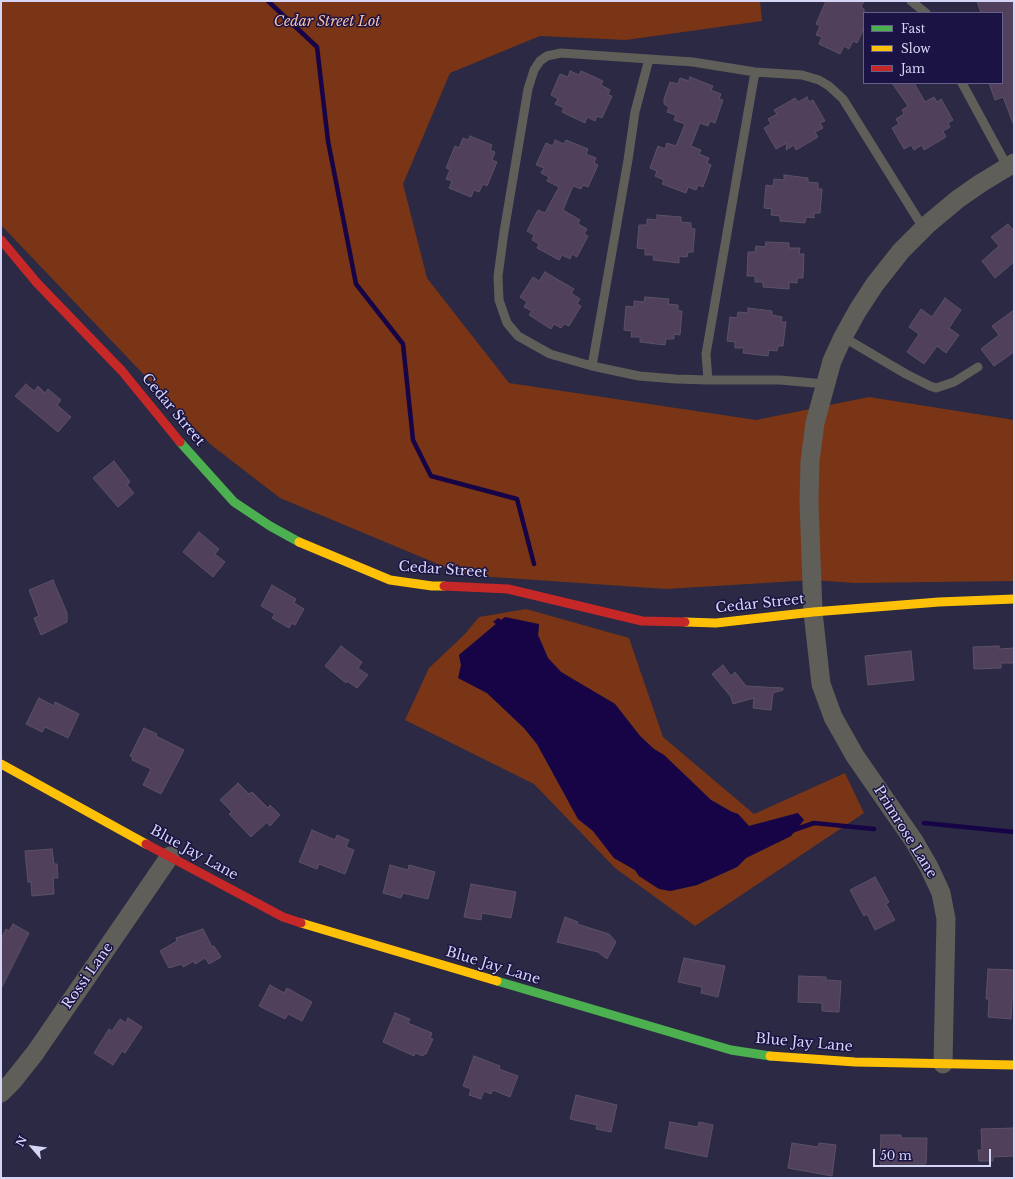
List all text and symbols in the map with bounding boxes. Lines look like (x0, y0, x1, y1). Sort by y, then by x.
legend (863, 12, 1003, 84)
park label: Cedar Street Lot (274, 14, 380, 30)
text: Fast (901, 21, 925, 36)
text: Slow (901, 41, 930, 56)
text: Jam (901, 61, 925, 76)
street label: Cedar Street (138, 370, 208, 450)
street label: Cedar Street (398, 559, 488, 581)
street label: Cedar Street (715, 591, 805, 617)
street label: Primrose Lane (870, 783, 940, 881)
street label: Blue Jay Lane (147, 822, 241, 884)
street label: Rossi Lane (59, 940, 117, 1012)
street label: Blue Jay Lane (444, 944, 542, 988)
street label: Blue Jay Lane (755, 1030, 853, 1056)
north arrow (12, 1127, 52, 1167)
text: N (13, 1134, 30, 1149)
scale bar (875, 1141, 993, 1167)
text: 50 m (880, 1148, 912, 1163)

